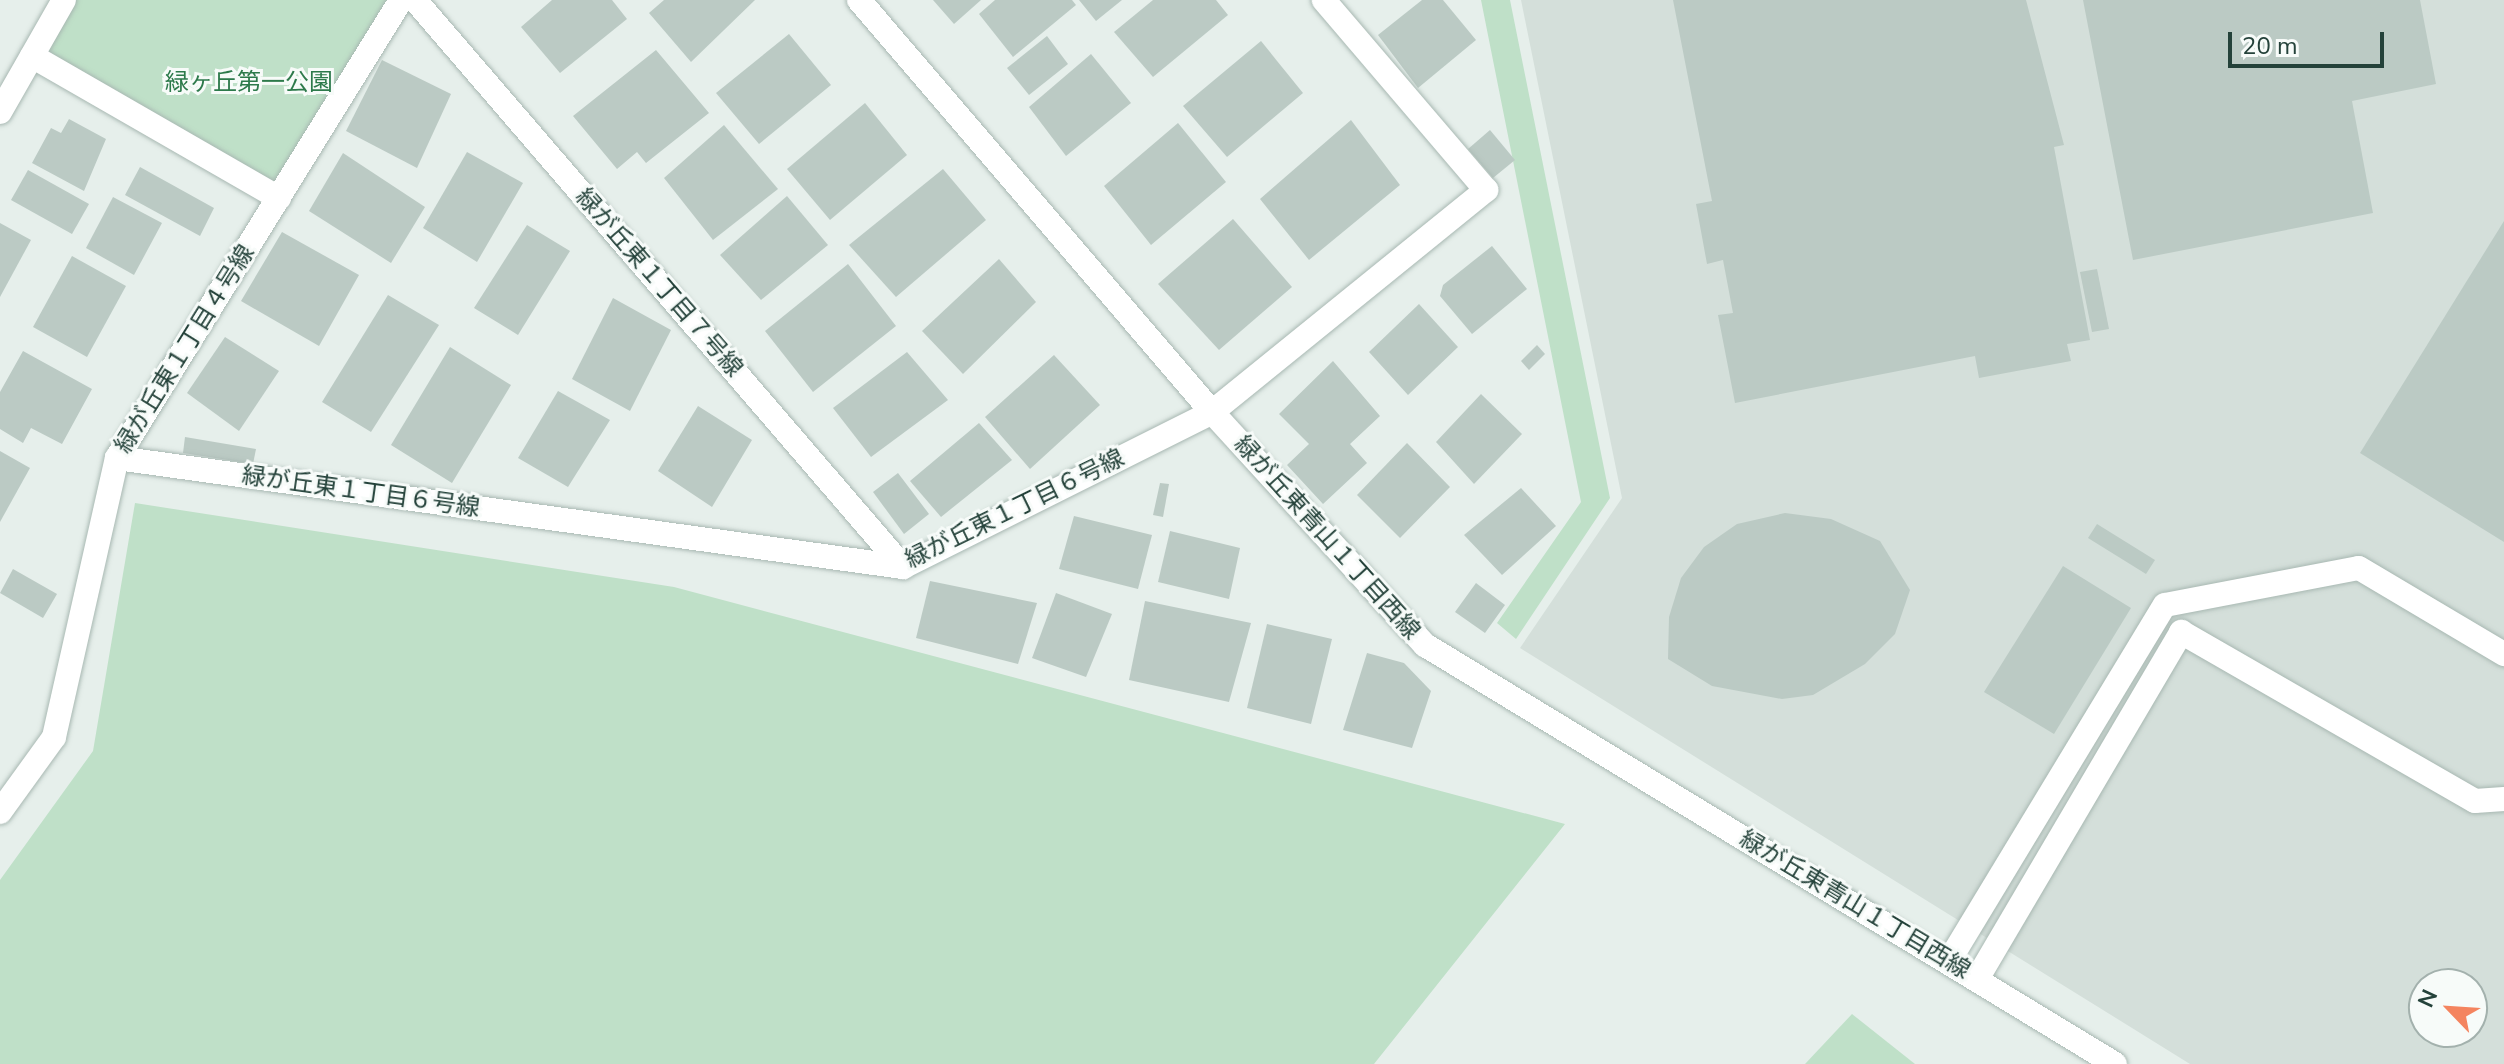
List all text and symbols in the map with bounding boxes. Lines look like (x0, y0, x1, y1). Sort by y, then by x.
scale bar (2232, 16, 2388, 66)
text: 20 m (2242, 30, 2298, 62)
park label: 緑ヶ丘第一公園 (165, 69, 333, 97)
street label: 緑が丘東１丁目７号線 (569, 183, 749, 383)
street label: 緑が丘東１丁目４号線 (109, 240, 261, 458)
street label: 緑が丘東青山１丁目西線 (1228, 430, 1426, 646)
street label: 緑が丘東１丁目６号線 (901, 443, 1129, 575)
street label: 緑が丘東１丁目６号線 (240, 461, 482, 523)
street label: 緑が丘東青山１丁目西線 (1734, 825, 1976, 985)
north arrow (2408, 968, 2488, 1048)
text: N (2411, 985, 2445, 1013)

